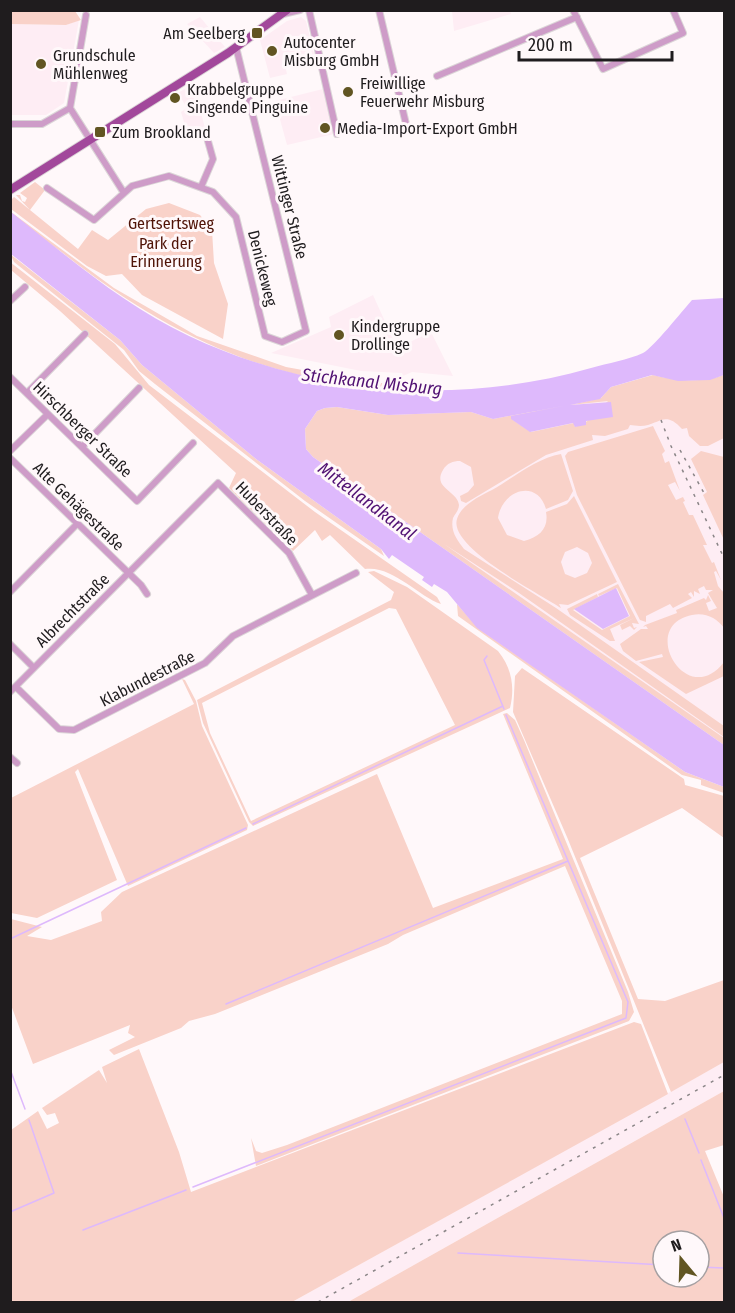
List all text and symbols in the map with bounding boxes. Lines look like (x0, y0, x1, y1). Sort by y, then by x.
place label: Am Seelberg (163, 24, 245, 43)
scale bar (519, 24, 672, 62)
marker: Am Seelberg (250, 26, 264, 40)
place label: Autocenter Misburg GmbH (284, 33, 379, 70)
text: 200 m (528, 34, 573, 56)
marker: Autocenter Misburg GmbH (265, 44, 279, 58)
place label: Grundschule Mühlenweg (53, 46, 136, 83)
marker: Grundschule Mühlenweg (34, 57, 48, 71)
place label: Freiwillige Feuerwehr Misburg (360, 74, 485, 111)
place label: Krabbelgruppe Singende Pinguine (187, 80, 308, 117)
marker: Freiwillige Feuerwehr Misburg (341, 85, 355, 99)
marker: Krabbelgruppe Singende Pinguine (168, 91, 182, 105)
place label: Media-Import-Export GmbH (337, 119, 518, 138)
marker: Media-Import-Export GmbH (318, 121, 332, 135)
place label: Zum Brookland (112, 123, 211, 142)
marker: Zum Brookland (93, 125, 107, 139)
street label: Wittinger Straße (267, 153, 312, 261)
park label: Gertsertsweg (128, 214, 215, 233)
street label: Denickeweg (244, 228, 281, 309)
park label: Park der Erinnerung (130, 234, 202, 271)
place label: Kindergruppe Drollinge (351, 317, 440, 354)
marker: Kindergruppe Drollinge (332, 328, 346, 342)
water label: Stichkanal Misburg (300, 364, 443, 400)
street label: Hirschberger Straße (29, 377, 136, 481)
water label: Mittellandkanal (314, 457, 420, 545)
street label: Alte Gehägestraße (29, 458, 128, 555)
street label: Huberstraße (232, 478, 302, 549)
street label: Albrechtstraße (32, 570, 113, 651)
street label: Klabundestraße (97, 646, 198, 710)
north arrow (651, 1229, 711, 1289)
text: N (669, 1235, 684, 1256)

